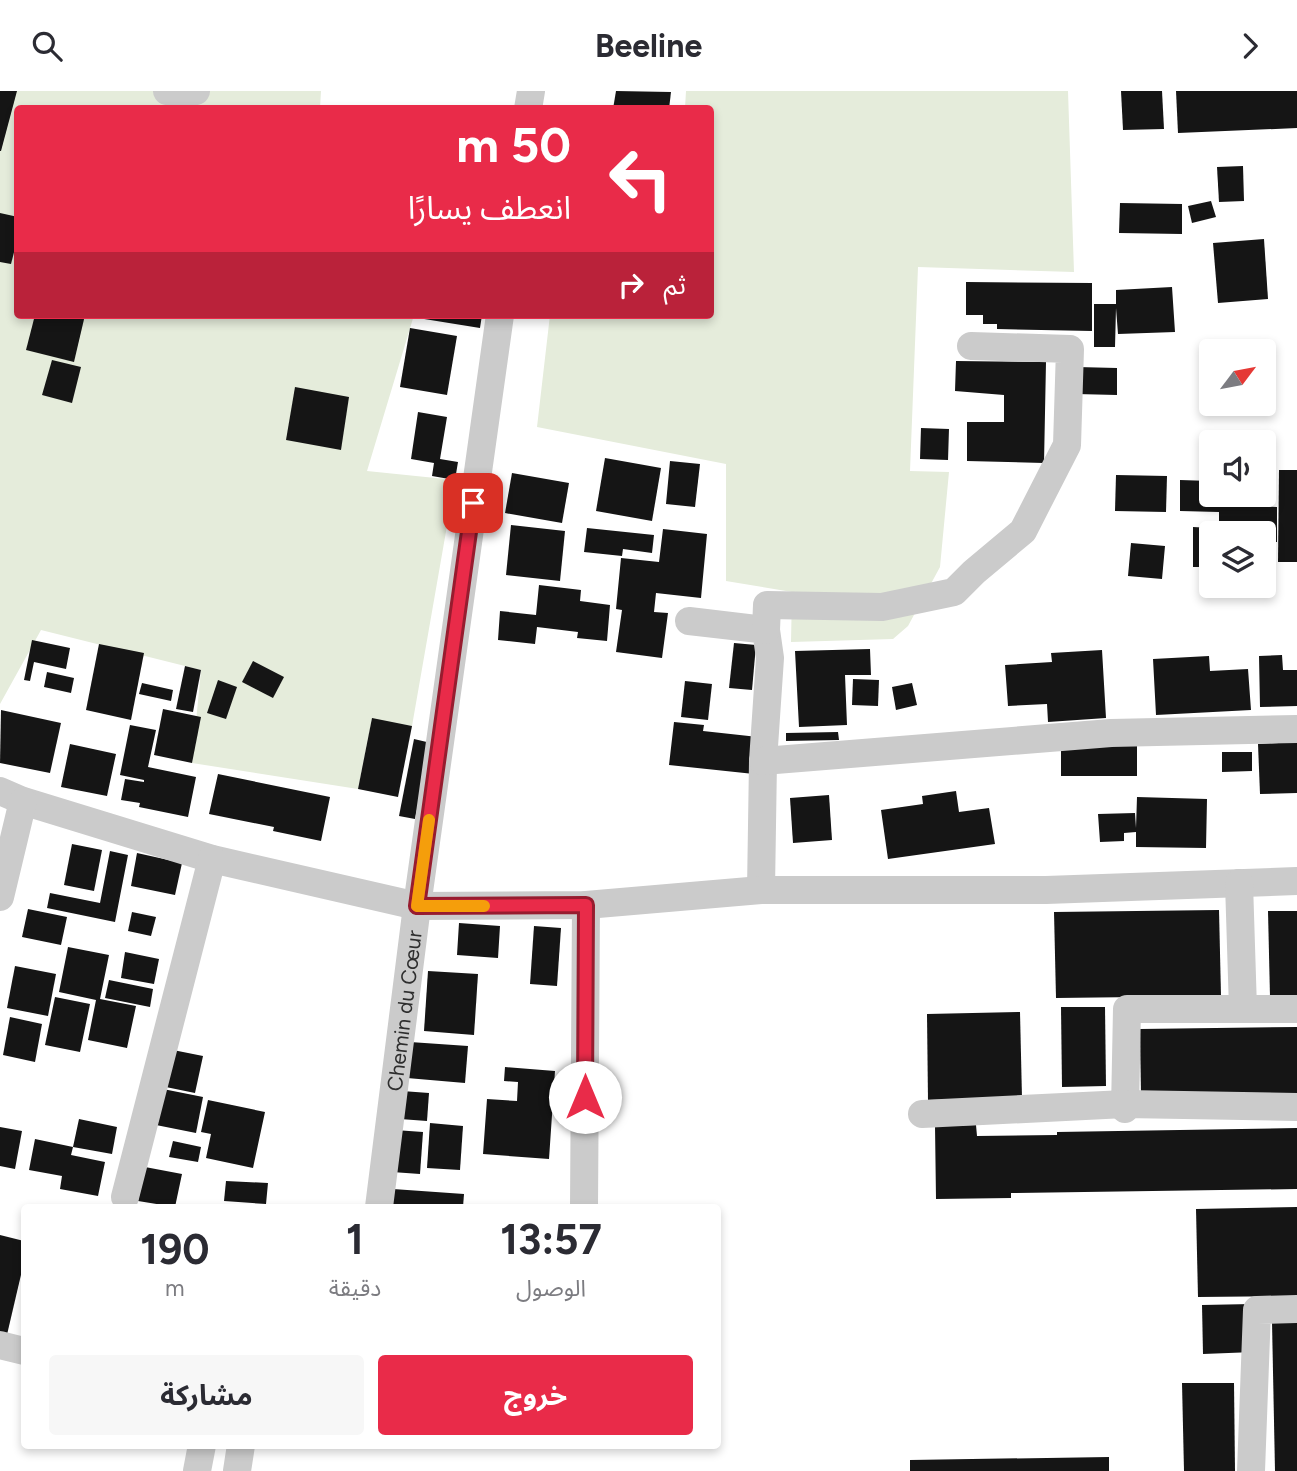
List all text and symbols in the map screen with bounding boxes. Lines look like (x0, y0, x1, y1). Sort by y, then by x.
icon: search (28, 27, 66, 65)
text: Beeline (595, 27, 702, 65)
icon: forward (1231, 27, 1269, 65)
text: 50 m (456, 115, 571, 174)
icon: left (595, 133, 686, 224)
text: انعطف يسارًا (408, 189, 571, 227)
icon: right (612, 266, 650, 304)
text: ثم (664, 269, 686, 301)
north arrow (1199, 339, 1276, 417)
map controls (1199, 339, 1276, 598)
button: sound (1199, 430, 1276, 507)
pin (443, 473, 503, 533)
icon: arrive (454, 484, 492, 522)
button: layers (1199, 521, 1276, 598)
street label: Chemin du Cœur (381, 929, 426, 1092)
position arrow (548, 1060, 622, 1134)
text: 1 (346, 1214, 364, 1265)
text: 13:57 (500, 1214, 602, 1265)
text: 190 (140, 1224, 210, 1275)
text: m (165, 1274, 185, 1302)
text: دقيقة (329, 1274, 381, 1302)
text: الوصول (516, 1274, 586, 1302)
button: مشاركة (49, 1355, 364, 1435)
button: خروج (378, 1355, 693, 1435)

